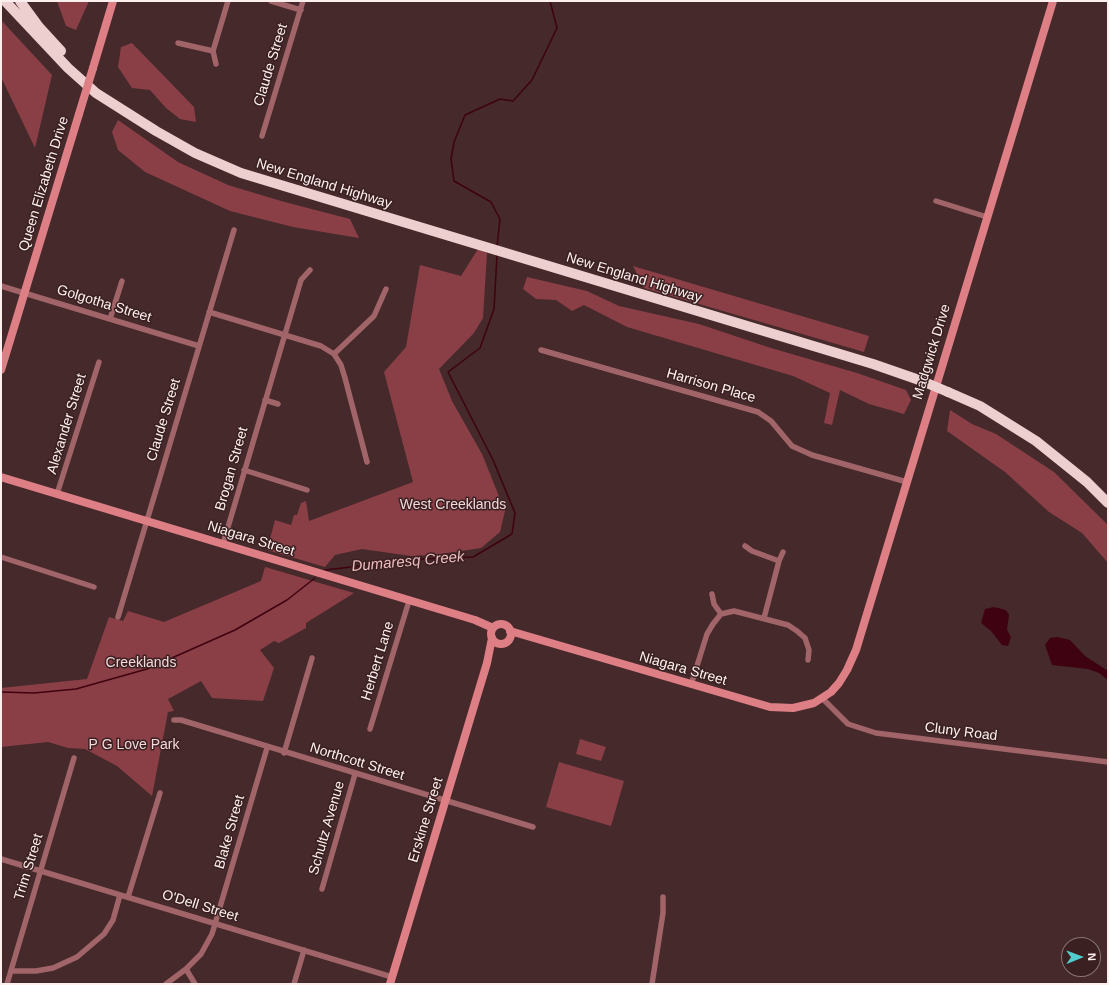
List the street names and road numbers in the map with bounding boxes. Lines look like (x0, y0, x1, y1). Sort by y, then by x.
street label: Claude Street (250, 22, 292, 108)
street label: Queen Elizabeth Drive (15, 115, 73, 253)
street label: New England Highway (254, 155, 394, 213)
street label: New England Highway (564, 249, 704, 307)
street label: Golgotha Street (55, 282, 153, 326)
street label: Madgwick Drive (910, 302, 954, 402)
street label: Harrison Place (665, 365, 757, 407)
street label: Alexander Street (44, 372, 90, 476)
street label: Claude Street (143, 377, 185, 463)
street label: Brogan Street (212, 425, 252, 513)
street label: Niagara Street (205, 518, 297, 560)
street label: Herbert Lane (358, 619, 398, 703)
street label: Niagara Street (637, 648, 729, 690)
street label: Cluny Road (924, 719, 998, 745)
street label: Northcott Street (308, 740, 406, 784)
street label: Erskine Street (405, 776, 447, 864)
street label: Schultz Avenue (306, 779, 348, 877)
street label: Blake Street (211, 793, 249, 871)
street label: Trim Street (11, 832, 47, 902)
street label: O'Dell Street (160, 886, 240, 926)

